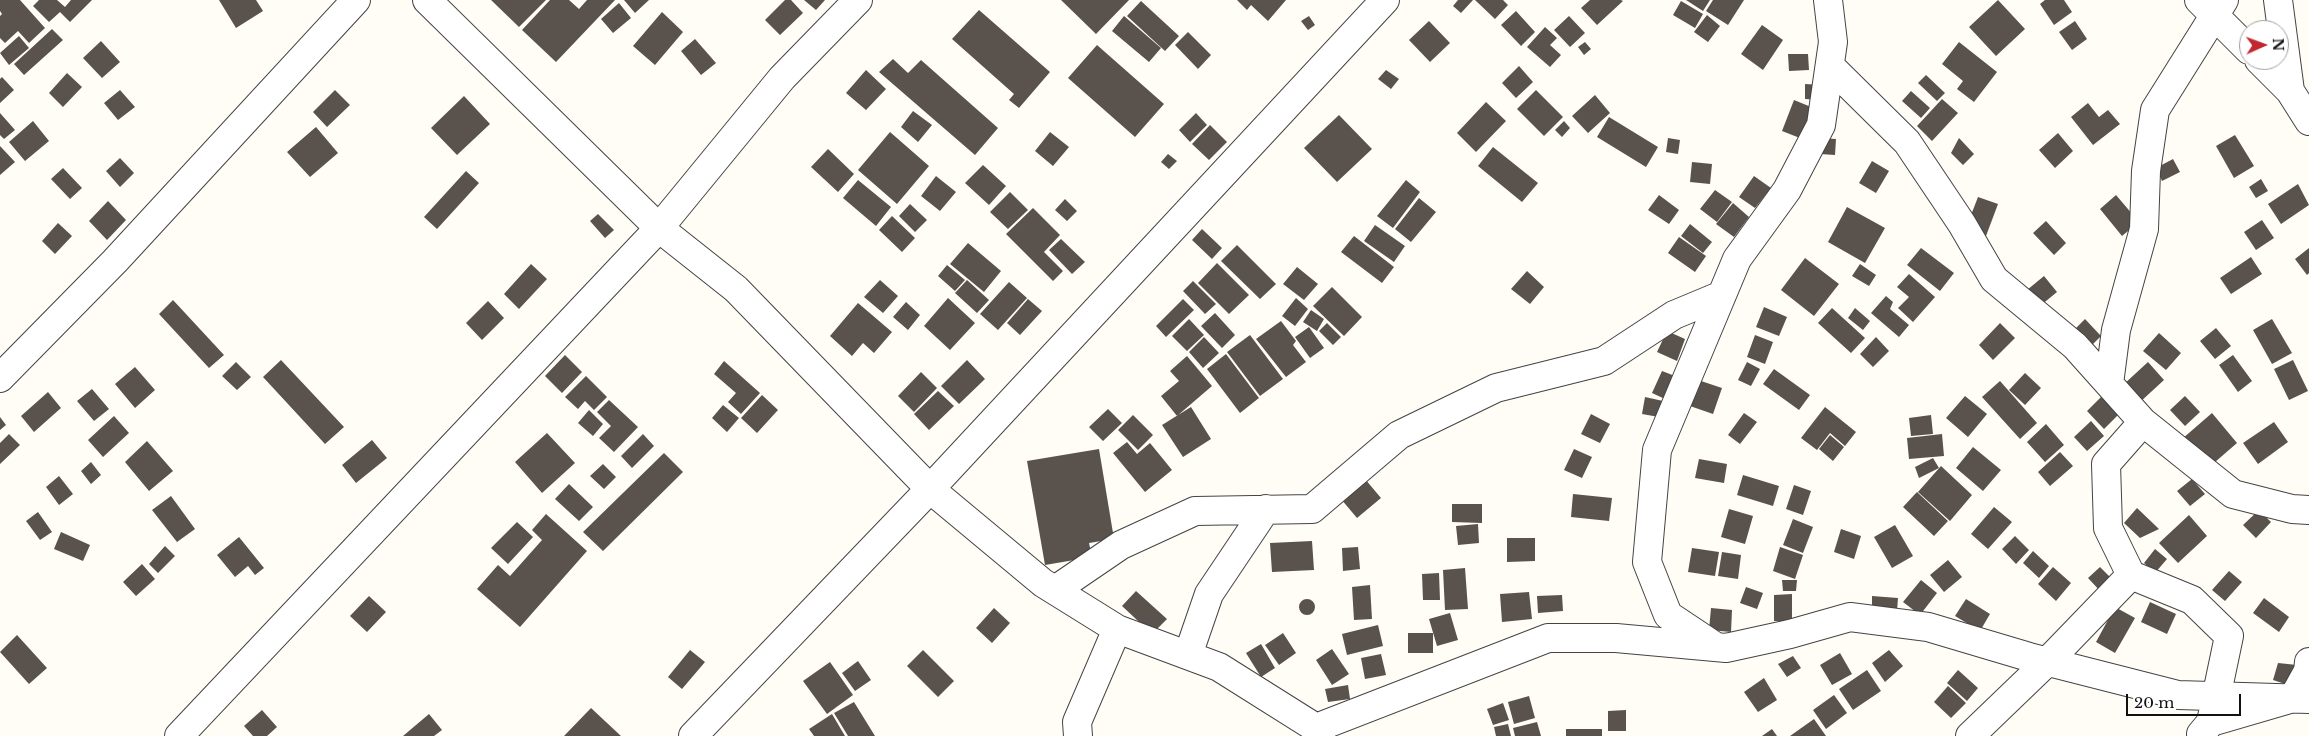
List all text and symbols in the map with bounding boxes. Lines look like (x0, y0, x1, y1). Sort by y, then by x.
north arrow (2239, 20, 2289, 70)
text: N (2269, 38, 2287, 51)
scale bar (2129, 684, 2244, 716)
text: 20 m (2134, 693, 2174, 712)

